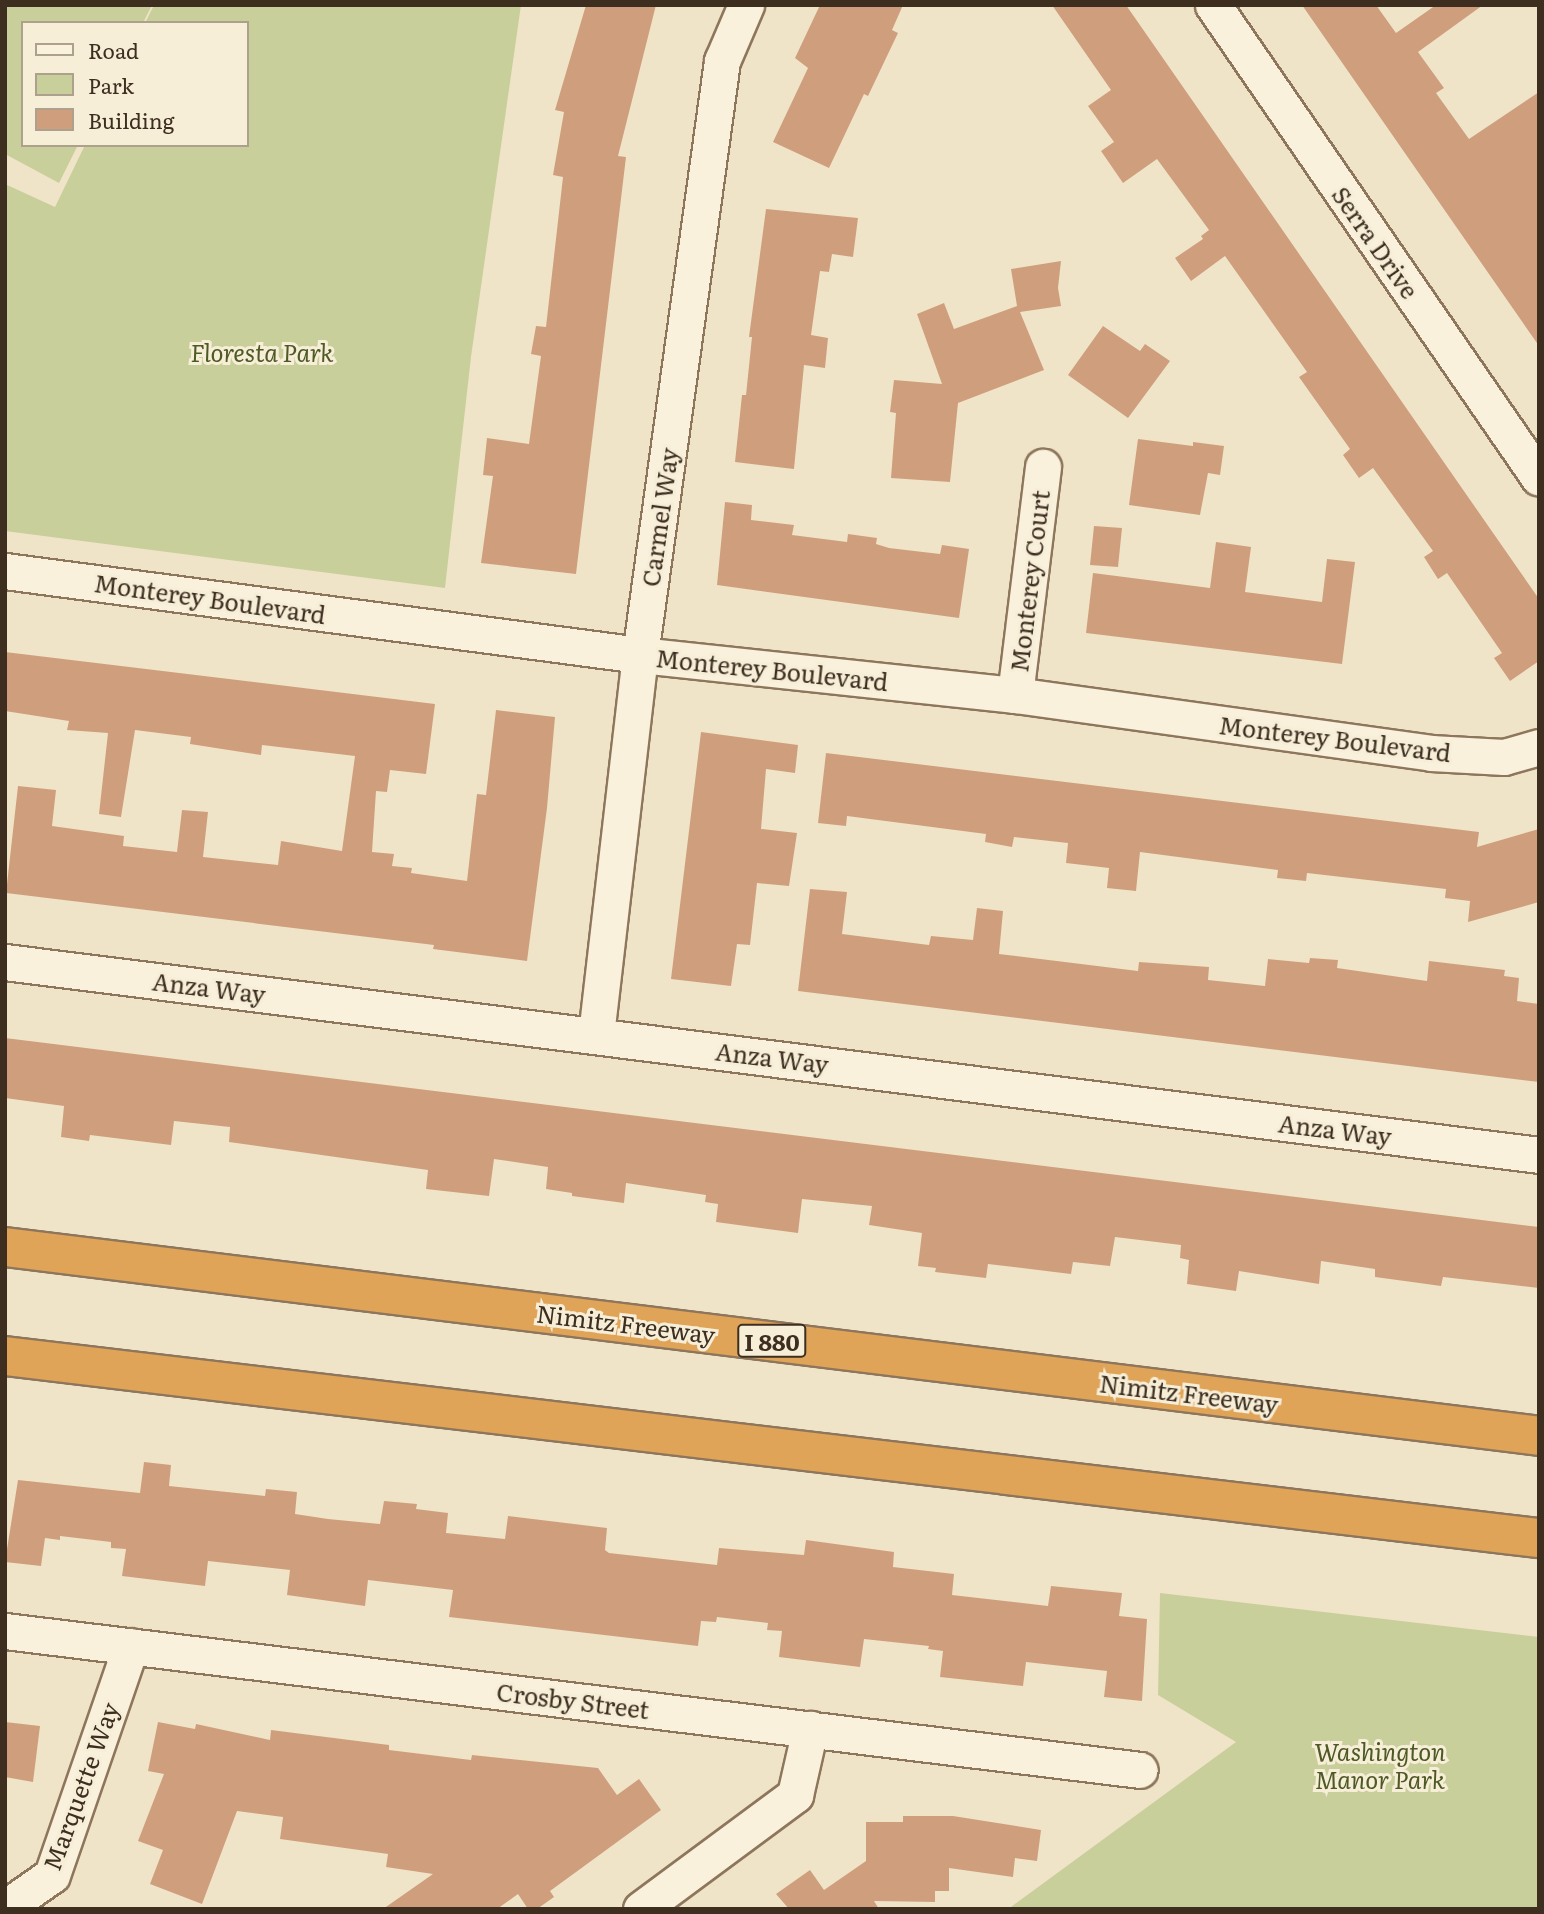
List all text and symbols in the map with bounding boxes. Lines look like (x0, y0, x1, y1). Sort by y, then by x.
legend (21, 21, 248, 147)
text: Road (88, 34, 139, 65)
text: Park (88, 69, 134, 100)
text: Building (88, 104, 174, 135)
street label: Serra Drive (1327, 180, 1425, 304)
park label: Floresta Park (190, 338, 334, 366)
street label: Carmel Way (635, 446, 683, 588)
street label: Monterey Court (1004, 488, 1054, 674)
street label: Monterey Boulevard (92, 567, 328, 629)
street label: Monterey Boulevard (654, 642, 890, 696)
street label: Monterey Boulevard (1217, 709, 1453, 767)
street label: Anza Way (151, 966, 267, 1008)
street label: Anza Way (714, 1036, 830, 1078)
street label: Anza Way (1277, 1108, 1393, 1150)
street label: Nimitz Freeway (535, 1298, 717, 1348)
road number: I 880 (737, 1322, 807, 1360)
street label: Nimitz Freeway (1098, 1368, 1280, 1418)
street label: Crosby Street (495, 1676, 651, 1724)
street label: Marquette Way (36, 1698, 124, 1874)
park label: Washington Manor Park (1314, 1737, 1446, 1793)

